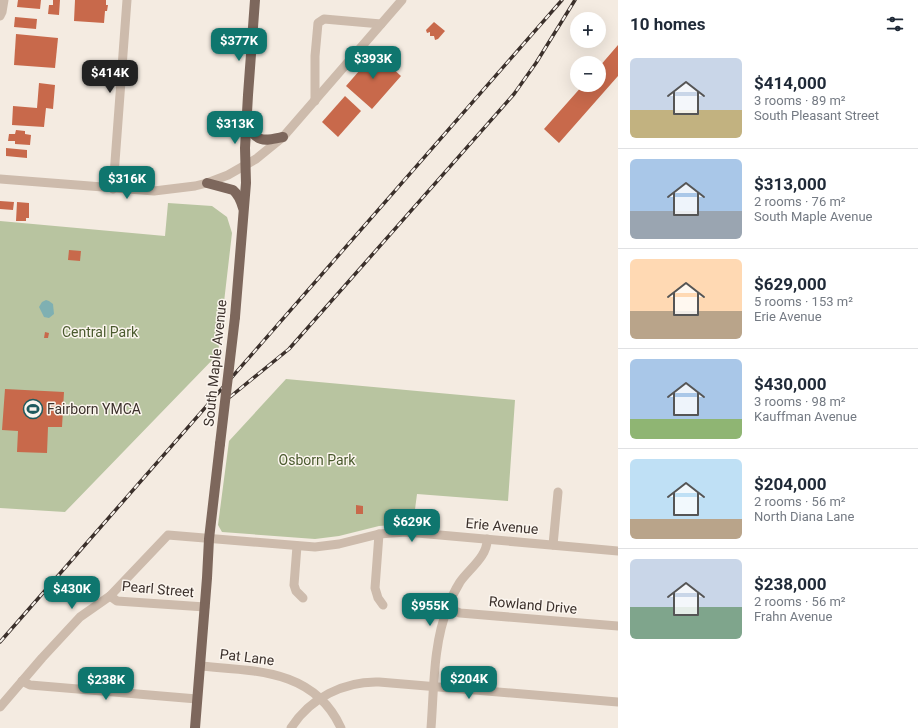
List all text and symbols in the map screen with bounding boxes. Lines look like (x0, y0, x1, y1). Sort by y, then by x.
map controls (570, 12, 606, 92)
button: + (570, 12, 606, 48)
icon: filters (884, 13, 906, 35)
text: 10 homes (630, 14, 706, 34)
pin: $377K (211, 28, 267, 62)
text: $377K (220, 33, 258, 48)
pin: $393K (345, 46, 401, 80)
text: $393K (354, 51, 392, 66)
button: − (570, 56, 606, 92)
pin: $414K (82, 60, 138, 94)
text: $414K (91, 65, 129, 80)
text: $414,000 (754, 73, 826, 93)
icon: home (662, 74, 710, 122)
text: 3 rooms · 89 m² (754, 93, 846, 108)
text: South Pleasant Street (754, 108, 879, 123)
pin: $313K (207, 111, 263, 145)
text: $313K (216, 116, 254, 131)
pin: $316K (99, 166, 155, 200)
text: $316K (108, 171, 146, 186)
text: $313,000 (754, 174, 826, 194)
icon: home (662, 175, 710, 223)
text: 2 rooms · 76 m² (754, 194, 846, 209)
text: South Maple Avenue (754, 209, 872, 224)
text: $629,000 (754, 274, 826, 294)
icon: home (662, 275, 710, 323)
text: 5 rooms · 153 m² (754, 294, 853, 309)
street label: South Maple Avenue (200, 299, 230, 427)
text: Erie Avenue (754, 309, 822, 324)
park label: Central Park (62, 324, 139, 340)
text: $430,000 (754, 374, 826, 394)
icon: home (662, 375, 710, 423)
text: 3 rooms · 98 m² (754, 394, 846, 409)
sports icon: Fairborn YMCA (22, 398, 44, 420)
place label: Fairborn YMCA (47, 401, 141, 417)
text: Kauffman Avenue (754, 409, 857, 424)
park label: Osborn Park (279, 452, 356, 468)
text: $204,000 (754, 474, 826, 494)
icon: home (662, 475, 710, 523)
text: 2 rooms · 56 m² (754, 494, 846, 509)
pin: $629K (384, 509, 440, 543)
text: North Diana Lane (754, 509, 854, 524)
text: $629K (393, 514, 431, 529)
street label: Erie Avenue (465, 515, 539, 537)
text: $238,000 (754, 574, 826, 594)
icon: home (662, 575, 710, 623)
pin: $430K (44, 576, 100, 610)
street label: Pearl Street (121, 578, 195, 600)
text: $430K (53, 581, 91, 596)
pin: $955K (402, 593, 458, 627)
street label: Rowland Drive (488, 593, 578, 617)
text: 2 rooms · 56 m² (754, 594, 846, 609)
text: $955K (411, 598, 449, 613)
text: Frahn Avenue (754, 609, 832, 624)
street label: Pat Lane (219, 646, 275, 668)
pin: $204K (441, 666, 497, 700)
pin: $238K (78, 667, 134, 701)
text: $204K (450, 671, 488, 686)
text: $238K (87, 672, 125, 687)

